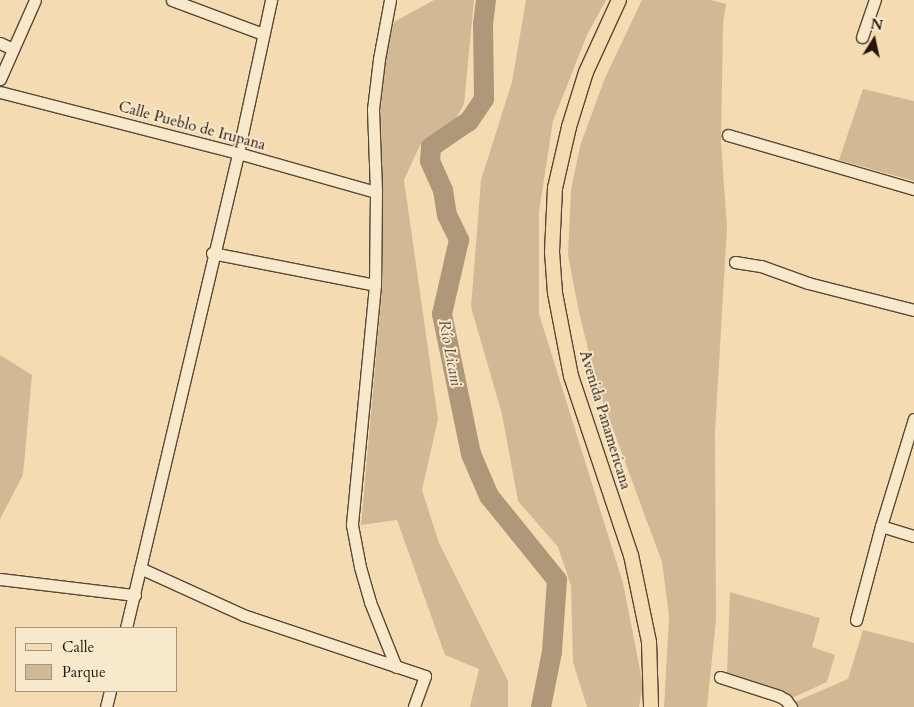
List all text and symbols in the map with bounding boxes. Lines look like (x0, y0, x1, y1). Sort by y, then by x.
text: N (869, 14, 884, 35)
north arrow (849, 15, 899, 65)
street label: Calle Pueblo de Irupana (117, 98, 267, 154)
water label: Río Licani (434, 318, 466, 388)
street label: Avenida Panamericana (575, 348, 635, 492)
legend (15, 627, 178, 692)
text: Calle (62, 637, 94, 657)
text: Parque (62, 662, 106, 682)

